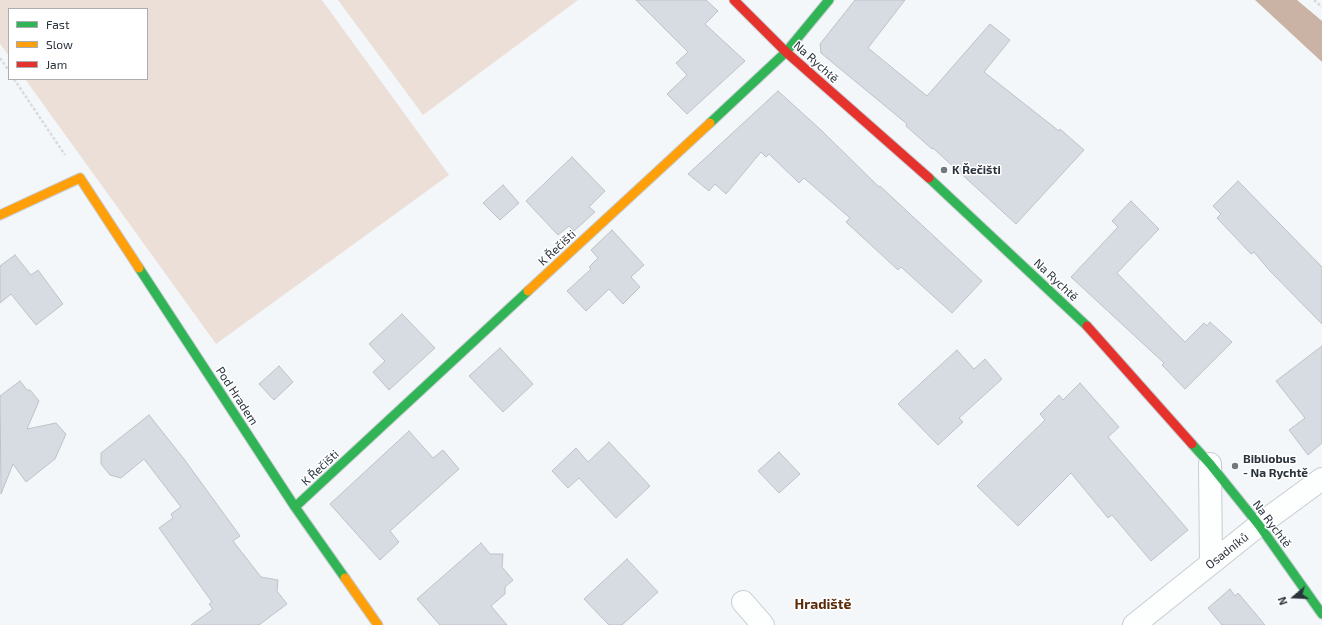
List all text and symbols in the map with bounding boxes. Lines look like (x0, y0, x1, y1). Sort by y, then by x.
legend (8, 8, 148, 80)
text: Fast (46, 17, 69, 31)
text: Slow (46, 37, 73, 51)
street label: Na Rychtě (791, 38, 841, 86)
text: Jam (46, 57, 67, 71)
place label: K Řečišti (952, 163, 1001, 177)
marker: K Řečišti (939, 165, 949, 175)
street label: K Řečišti (535, 227, 579, 269)
street label: Na Rychtě (1031, 256, 1081, 304)
street label: Pod Hradem (213, 364, 261, 428)
street label: K Řečišti (298, 447, 342, 489)
place label: Bibliobus - Na Rychtě (1243, 452, 1308, 480)
marker: Bibliobus - Na Rychtě (1230, 461, 1240, 471)
street label: Na Rychtě (1250, 498, 1294, 550)
street label: Osadníků (1203, 530, 1251, 572)
north arrow (1274, 577, 1314, 617)
text: N (1275, 595, 1290, 607)
district label: Hradiště (795, 596, 851, 612)

